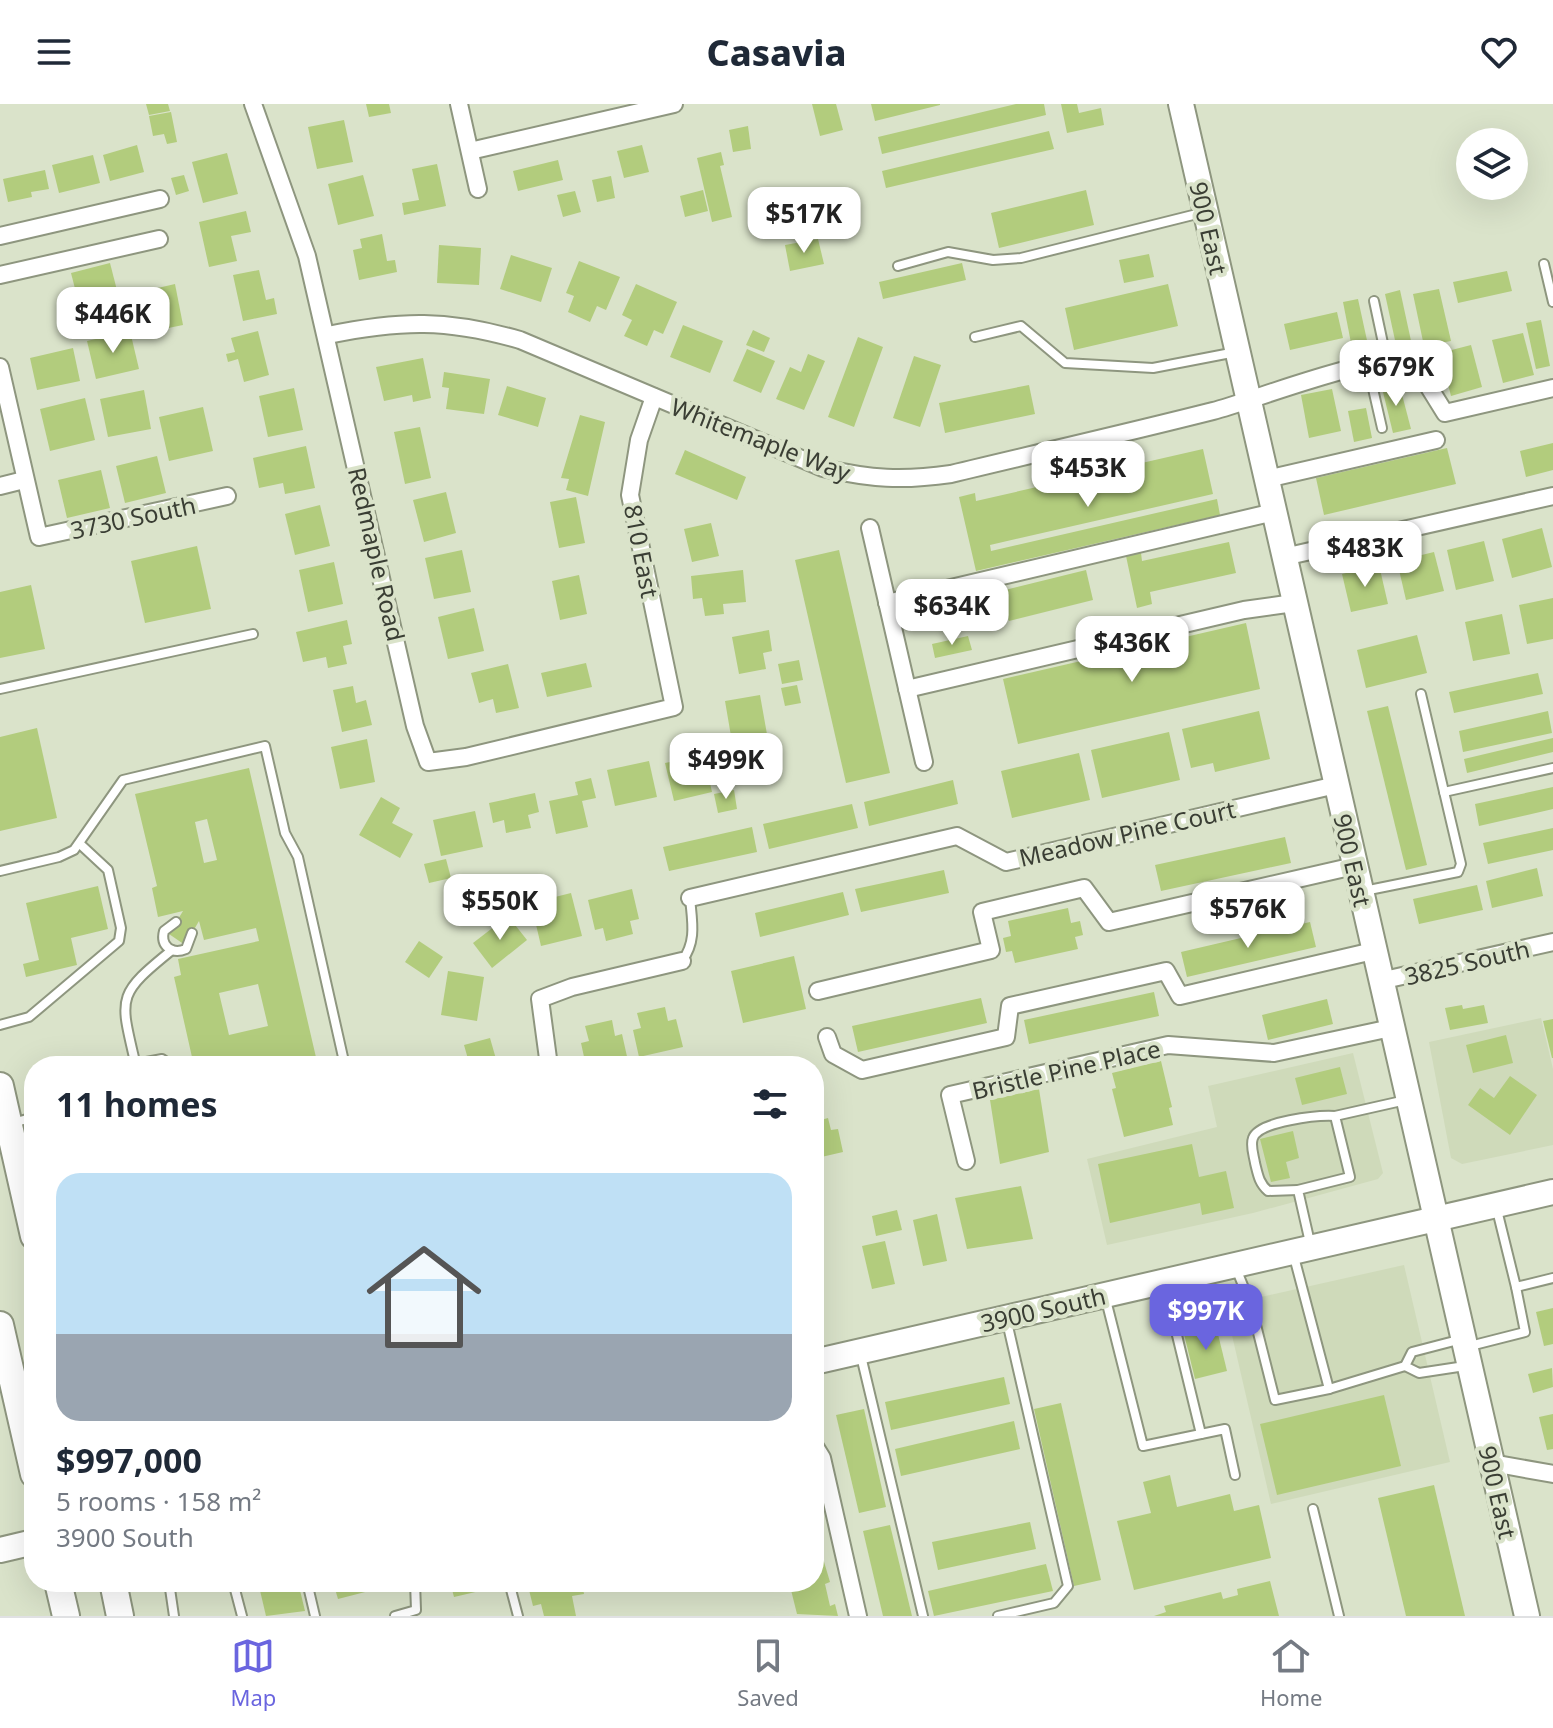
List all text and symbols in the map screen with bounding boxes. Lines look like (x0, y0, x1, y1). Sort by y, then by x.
text: Casavia (707, 28, 846, 77)
icon: menu (32, 30, 76, 74)
icon: heart (1477, 30, 1521, 74)
map controls (1456, 128, 1528, 200)
button: layers (1456, 128, 1528, 200)
street label: 900 East (1182, 178, 1236, 278)
pin: $517K (748, 187, 860, 255)
text: $517K (766, 195, 842, 231)
pin: $446K (57, 287, 169, 355)
text: $446K (75, 295, 151, 331)
pin: $679K (1340, 340, 1452, 408)
text: $679K (1358, 348, 1434, 384)
street label: Whitemaple Way (667, 390, 856, 489)
pin: $453K (1032, 441, 1144, 509)
text: $453K (1050, 449, 1126, 485)
street label: Redmaple Road (341, 464, 413, 644)
street label: 3730 South (67, 488, 199, 546)
street label: 810 East (617, 502, 667, 601)
pin: $483K (1309, 521, 1421, 589)
text: $483K (1327, 529, 1403, 565)
pin: $634K (896, 579, 1008, 647)
text: $634K (914, 587, 990, 623)
pin: $436K (1076, 616, 1188, 684)
text: $436K (1094, 624, 1170, 660)
pin: $499K (670, 733, 782, 801)
text: $499K (688, 741, 764, 777)
street label: Meadow Pine Court (1016, 792, 1239, 874)
street label: 900 East (1326, 810, 1380, 910)
pin: $550K (444, 874, 556, 942)
text: $550K (462, 882, 538, 918)
pin: $576K (1192, 882, 1304, 950)
text: $576K (1210, 890, 1286, 926)
street label: 3825 South (1401, 932, 1533, 992)
street label: Bristle Pine Place (969, 1031, 1163, 1107)
text: 11 homes (56, 1081, 218, 1127)
icon: filters (748, 1082, 792, 1126)
icon: home (352, 1225, 496, 1369)
street label: 3900 South (977, 1279, 1109, 1339)
pin: $997K (1150, 1284, 1262, 1352)
text: $997K (1168, 1292, 1244, 1328)
text: $997,000 (56, 1437, 202, 1483)
street label: 900 East (1471, 1442, 1525, 1542)
text: 5 rooms · 158 m² (56, 1483, 261, 1519)
text: 3900 South (56, 1519, 194, 1555)
tab: Map (231, 1634, 276, 1712)
tab: Saved (737, 1634, 799, 1712)
tab: Home (1260, 1634, 1322, 1712)

